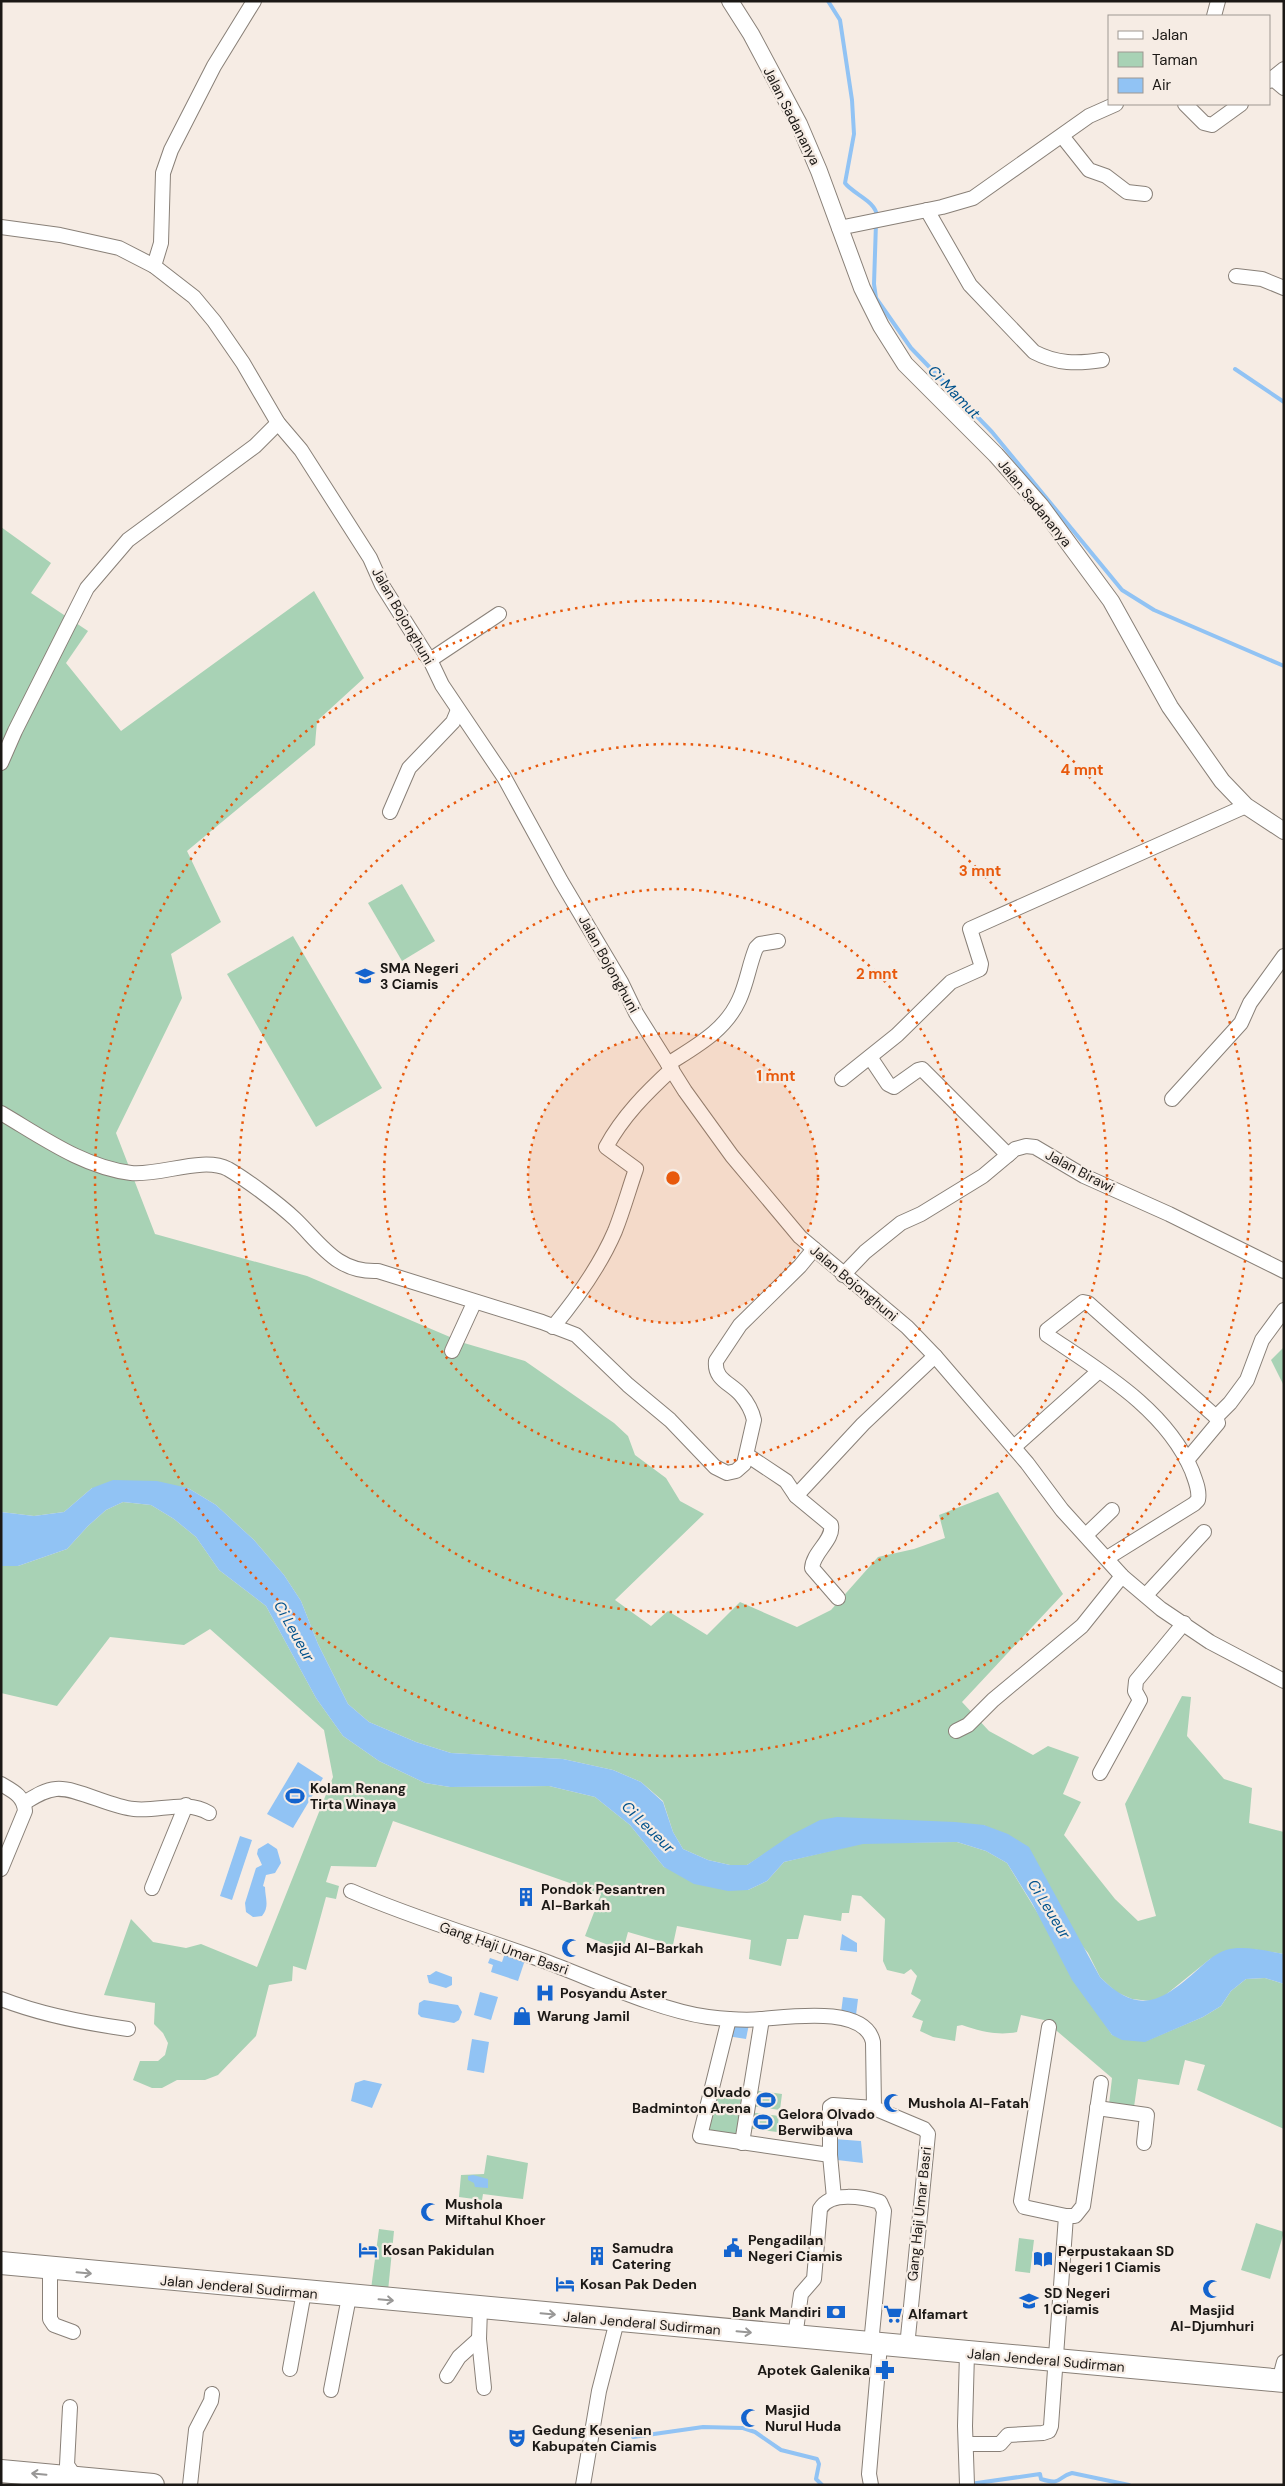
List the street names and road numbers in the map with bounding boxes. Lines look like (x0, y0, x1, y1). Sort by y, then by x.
street label: Jalan Sadananya (760, 64, 824, 168)
street label: Jalan Sadananya (994, 455, 1076, 551)
street label: Jalan Bojonghuni (368, 564, 438, 668)
street label: Jalan Bojonghuni (575, 912, 643, 1016)
street label: Jalan Birawi (1042, 1145, 1118, 1197)
street label: Jalan Bojonghuni (807, 1241, 901, 1325)
street label: Gang Haji Umar Basri (437, 1917, 571, 1979)
street label: Gang Haji Umar Basri (903, 2146, 935, 2282)
street label: Jalan Jenderal Sudirman (159, 2271, 319, 2303)
street label: Jalan Jenderal Sudirman (562, 2307, 722, 2339)
street label: Jalan Jenderal Sudirman (966, 2344, 1126, 2376)

